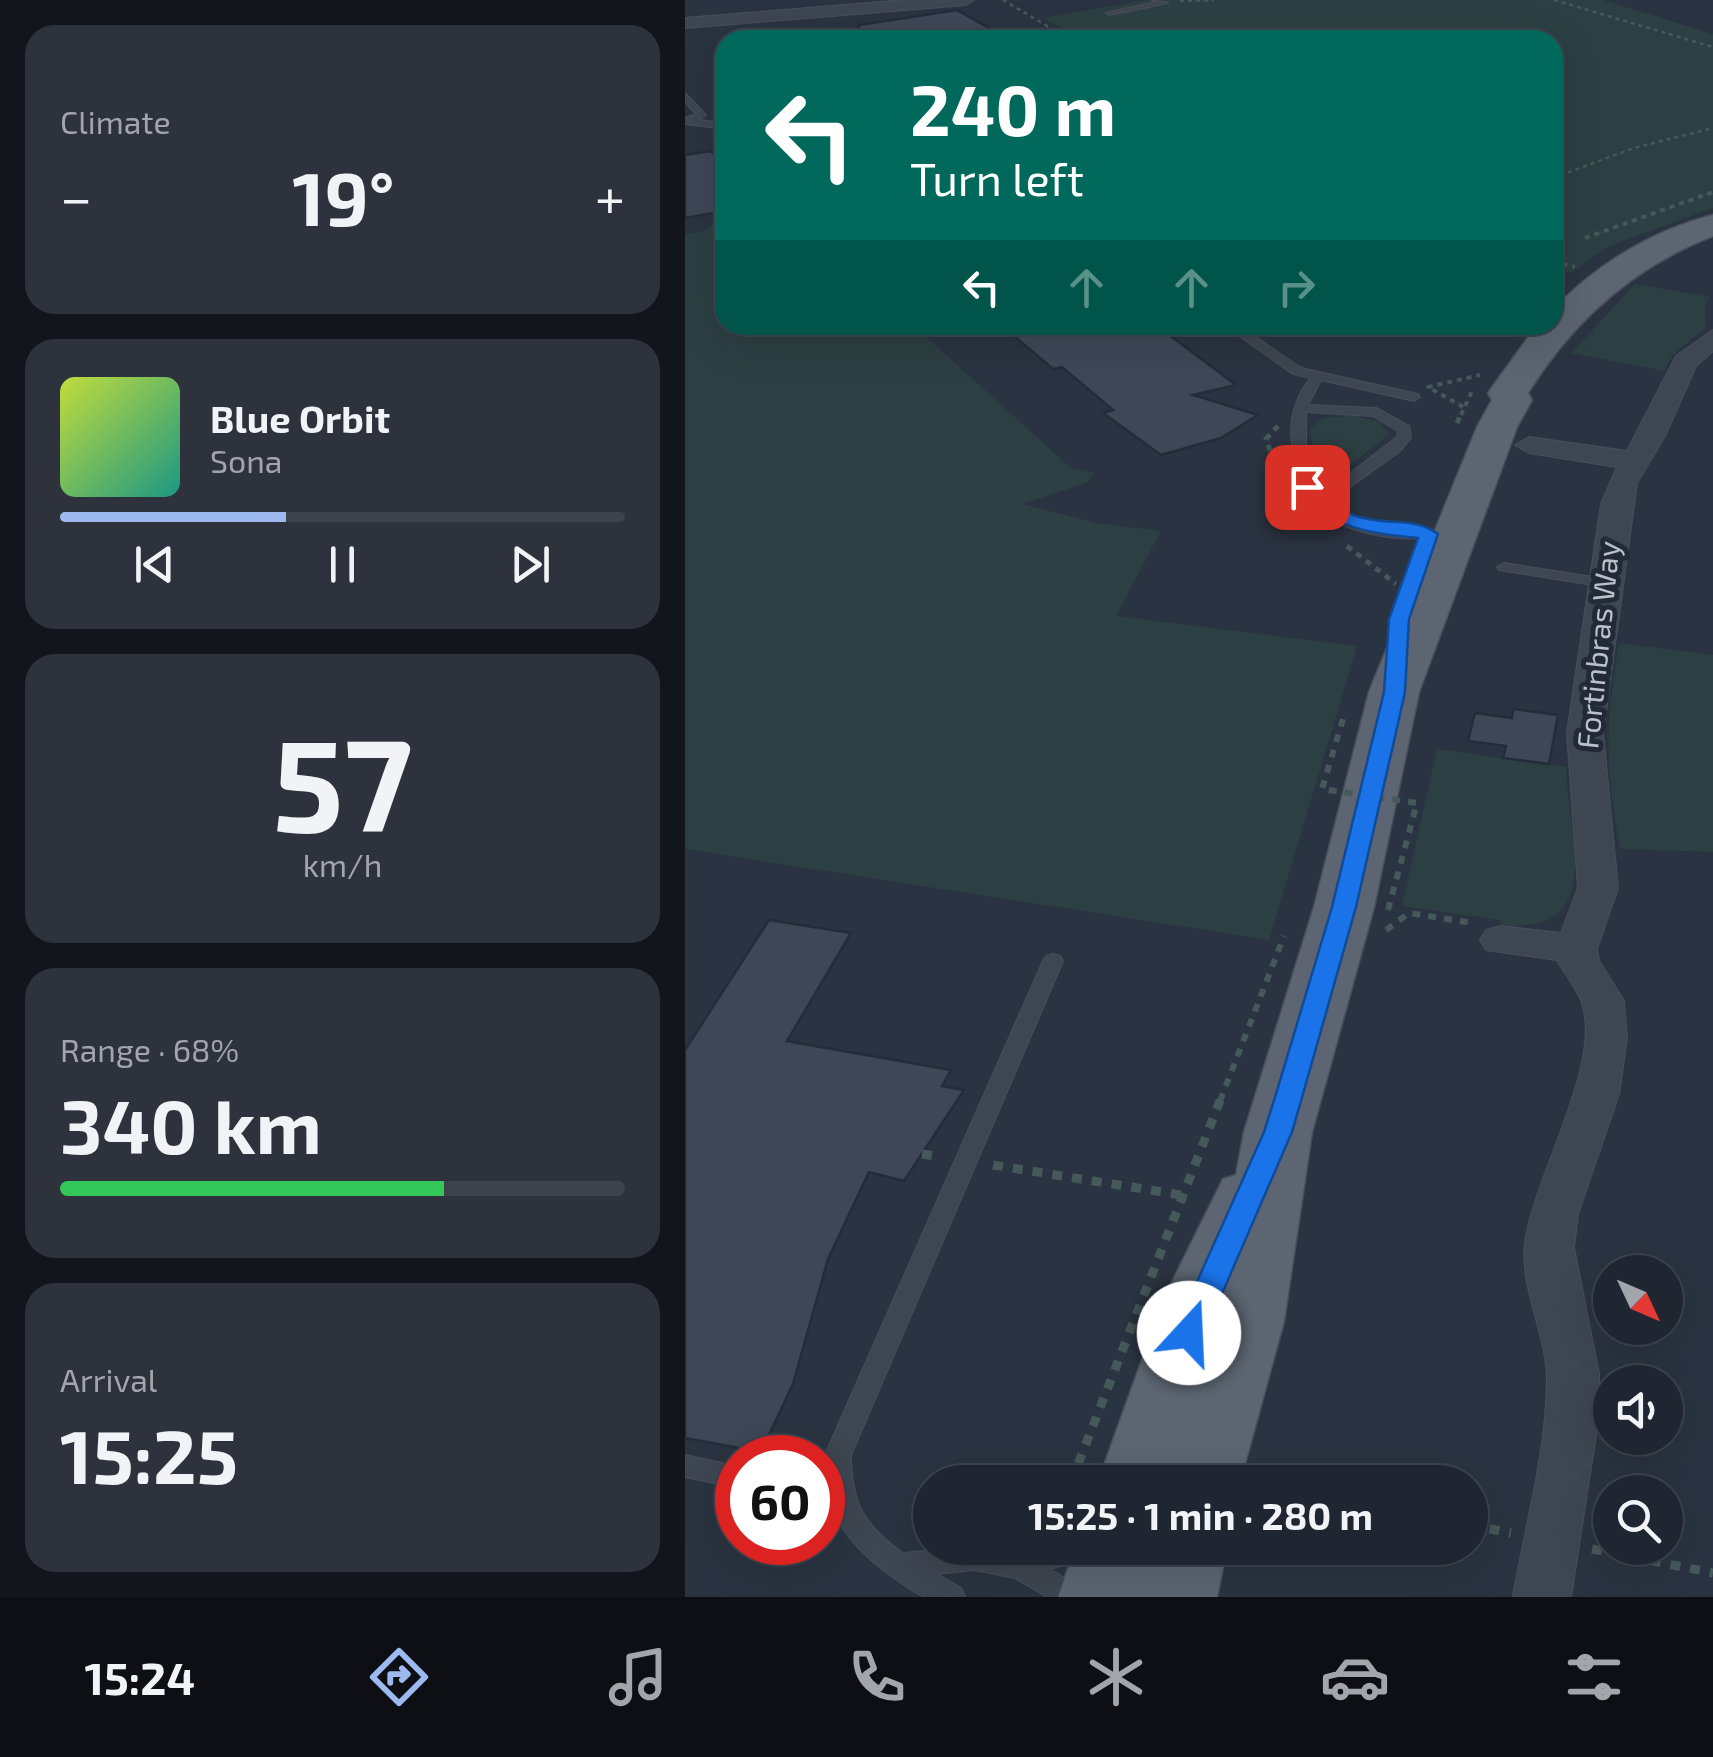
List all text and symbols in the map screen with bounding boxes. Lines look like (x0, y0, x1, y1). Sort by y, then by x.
text: 240 m (910, 66, 1116, 150)
icon: left (745, 70, 875, 200)
text: Climate (60, 102, 171, 140)
text: 19° (292, 151, 395, 241)
text: Turn left (910, 151, 1084, 205)
text: − (60, 163, 92, 229)
text: + (595, 163, 625, 229)
icon: left (954, 260, 1009, 315)
icon: ahead (1059, 260, 1114, 315)
icon: ahead (1164, 260, 1219, 315)
icon: right (1269, 260, 1324, 315)
text: Blue Orbit (210, 395, 390, 441)
text: Sona (210, 441, 282, 479)
pin (1265, 445, 1350, 530)
icon: arrive (1280, 460, 1335, 515)
icon: previous (127, 537, 182, 592)
icon: pause (315, 537, 370, 592)
icon: next (503, 537, 558, 592)
street label: Fortinbras Way (1568, 539, 1626, 750)
text: 57 (272, 702, 413, 858)
text: km/h (303, 845, 382, 883)
text: Range · 68% (60, 1030, 239, 1068)
text: 340 km (60, 1079, 322, 1169)
north arrow (1593, 1255, 1683, 1345)
map controls (1593, 1255, 1683, 1565)
position arrow (1137, 1281, 1241, 1385)
text: Arrival (60, 1360, 157, 1398)
button: sound (1593, 1365, 1683, 1455)
text: 15:25 (60, 1409, 238, 1499)
speed limit sign: 60 (715, 1435, 845, 1565)
button: search (1593, 1475, 1683, 1565)
text: 15:25 · 1 min · 280 m (1028, 1492, 1373, 1538)
icon: directions (364, 1642, 434, 1712)
icon: music (603, 1642, 673, 1712)
icon: phone (842, 1642, 912, 1712)
icon: climate (1081, 1642, 1151, 1712)
icon: car (1320, 1642, 1390, 1712)
icon: filters (1559, 1642, 1629, 1712)
text: 15:24 (84, 1650, 195, 1704)

